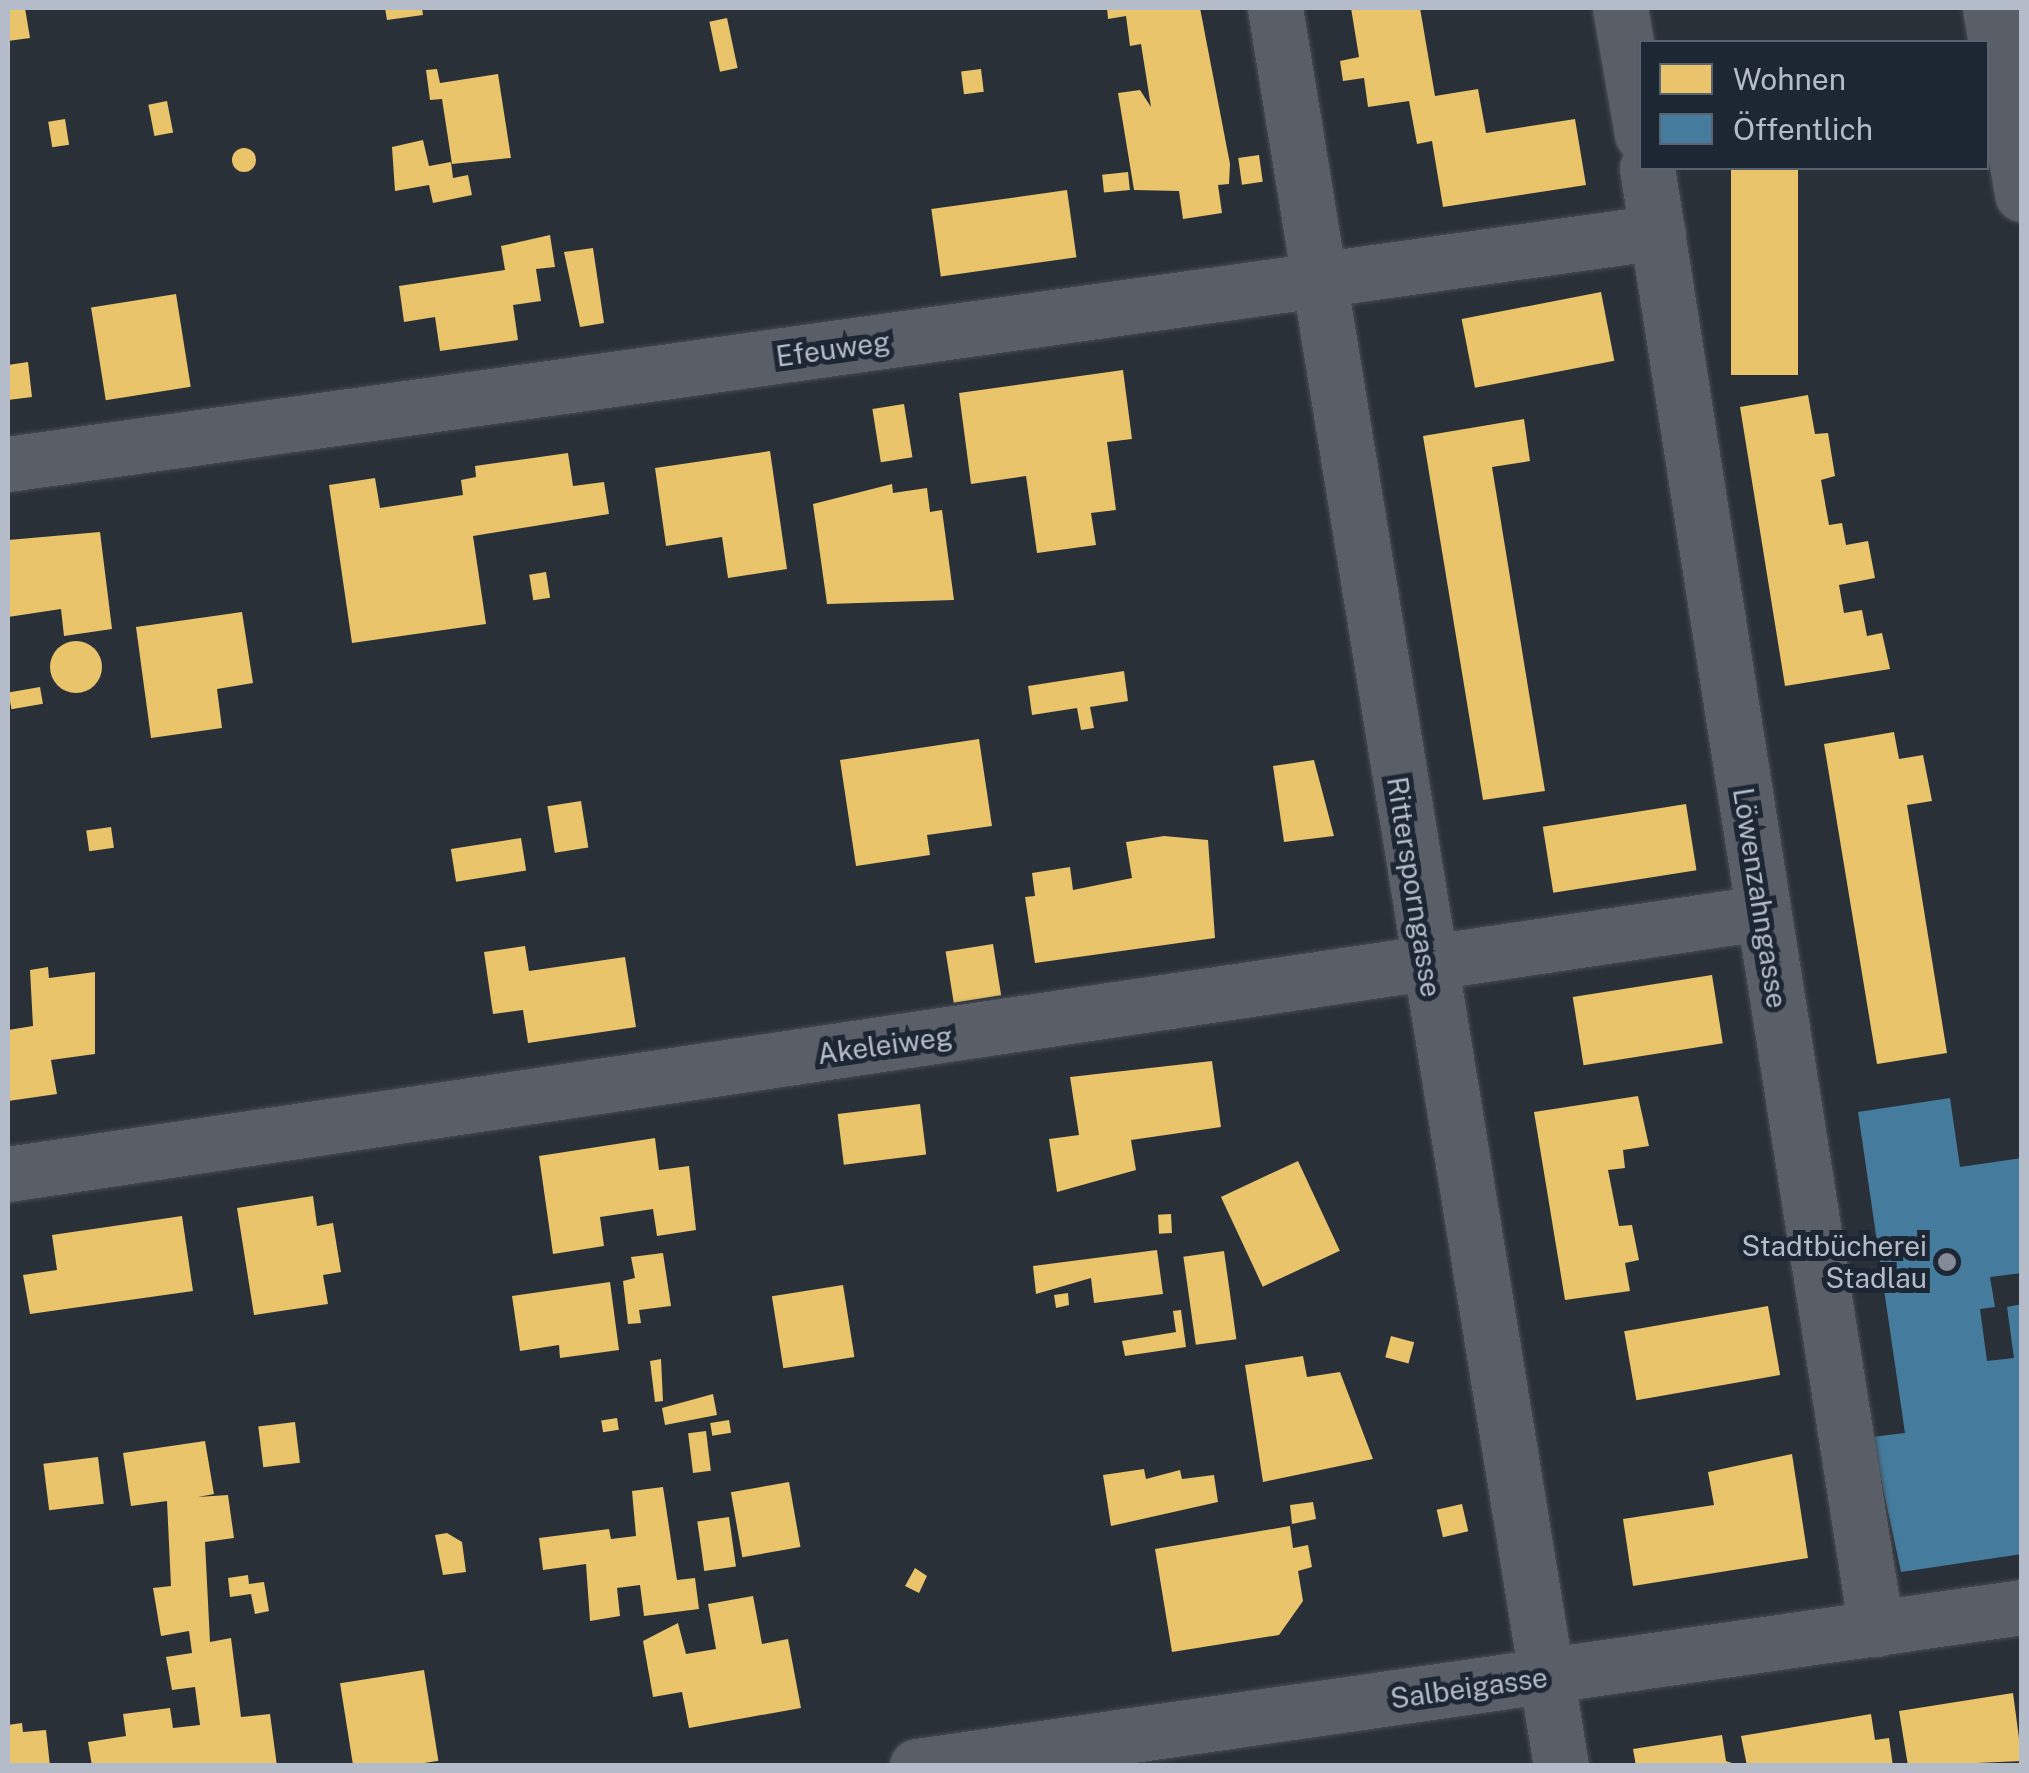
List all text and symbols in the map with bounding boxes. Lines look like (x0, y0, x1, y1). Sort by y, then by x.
legend (1639, 40, 1989, 170)
text: Wohnen (1733, 61, 1846, 97)
text: Öffentlich (1733, 111, 1873, 147)
street label: Efeuweg (774, 324, 892, 374)
street label: Rittersporngasse (1380, 774, 1448, 1000)
street label: Löwenzahngasse (1726, 785, 1794, 1011)
street label: Akeleiweg (815, 1019, 955, 1071)
place label: Stadtbücherei Stadlau (1741, 1229, 1927, 1295)
marker: Stadtbücherei Stadlau (1936, 1251, 1958, 1273)
street label: Salbeigasse (1388, 1660, 1550, 1716)

